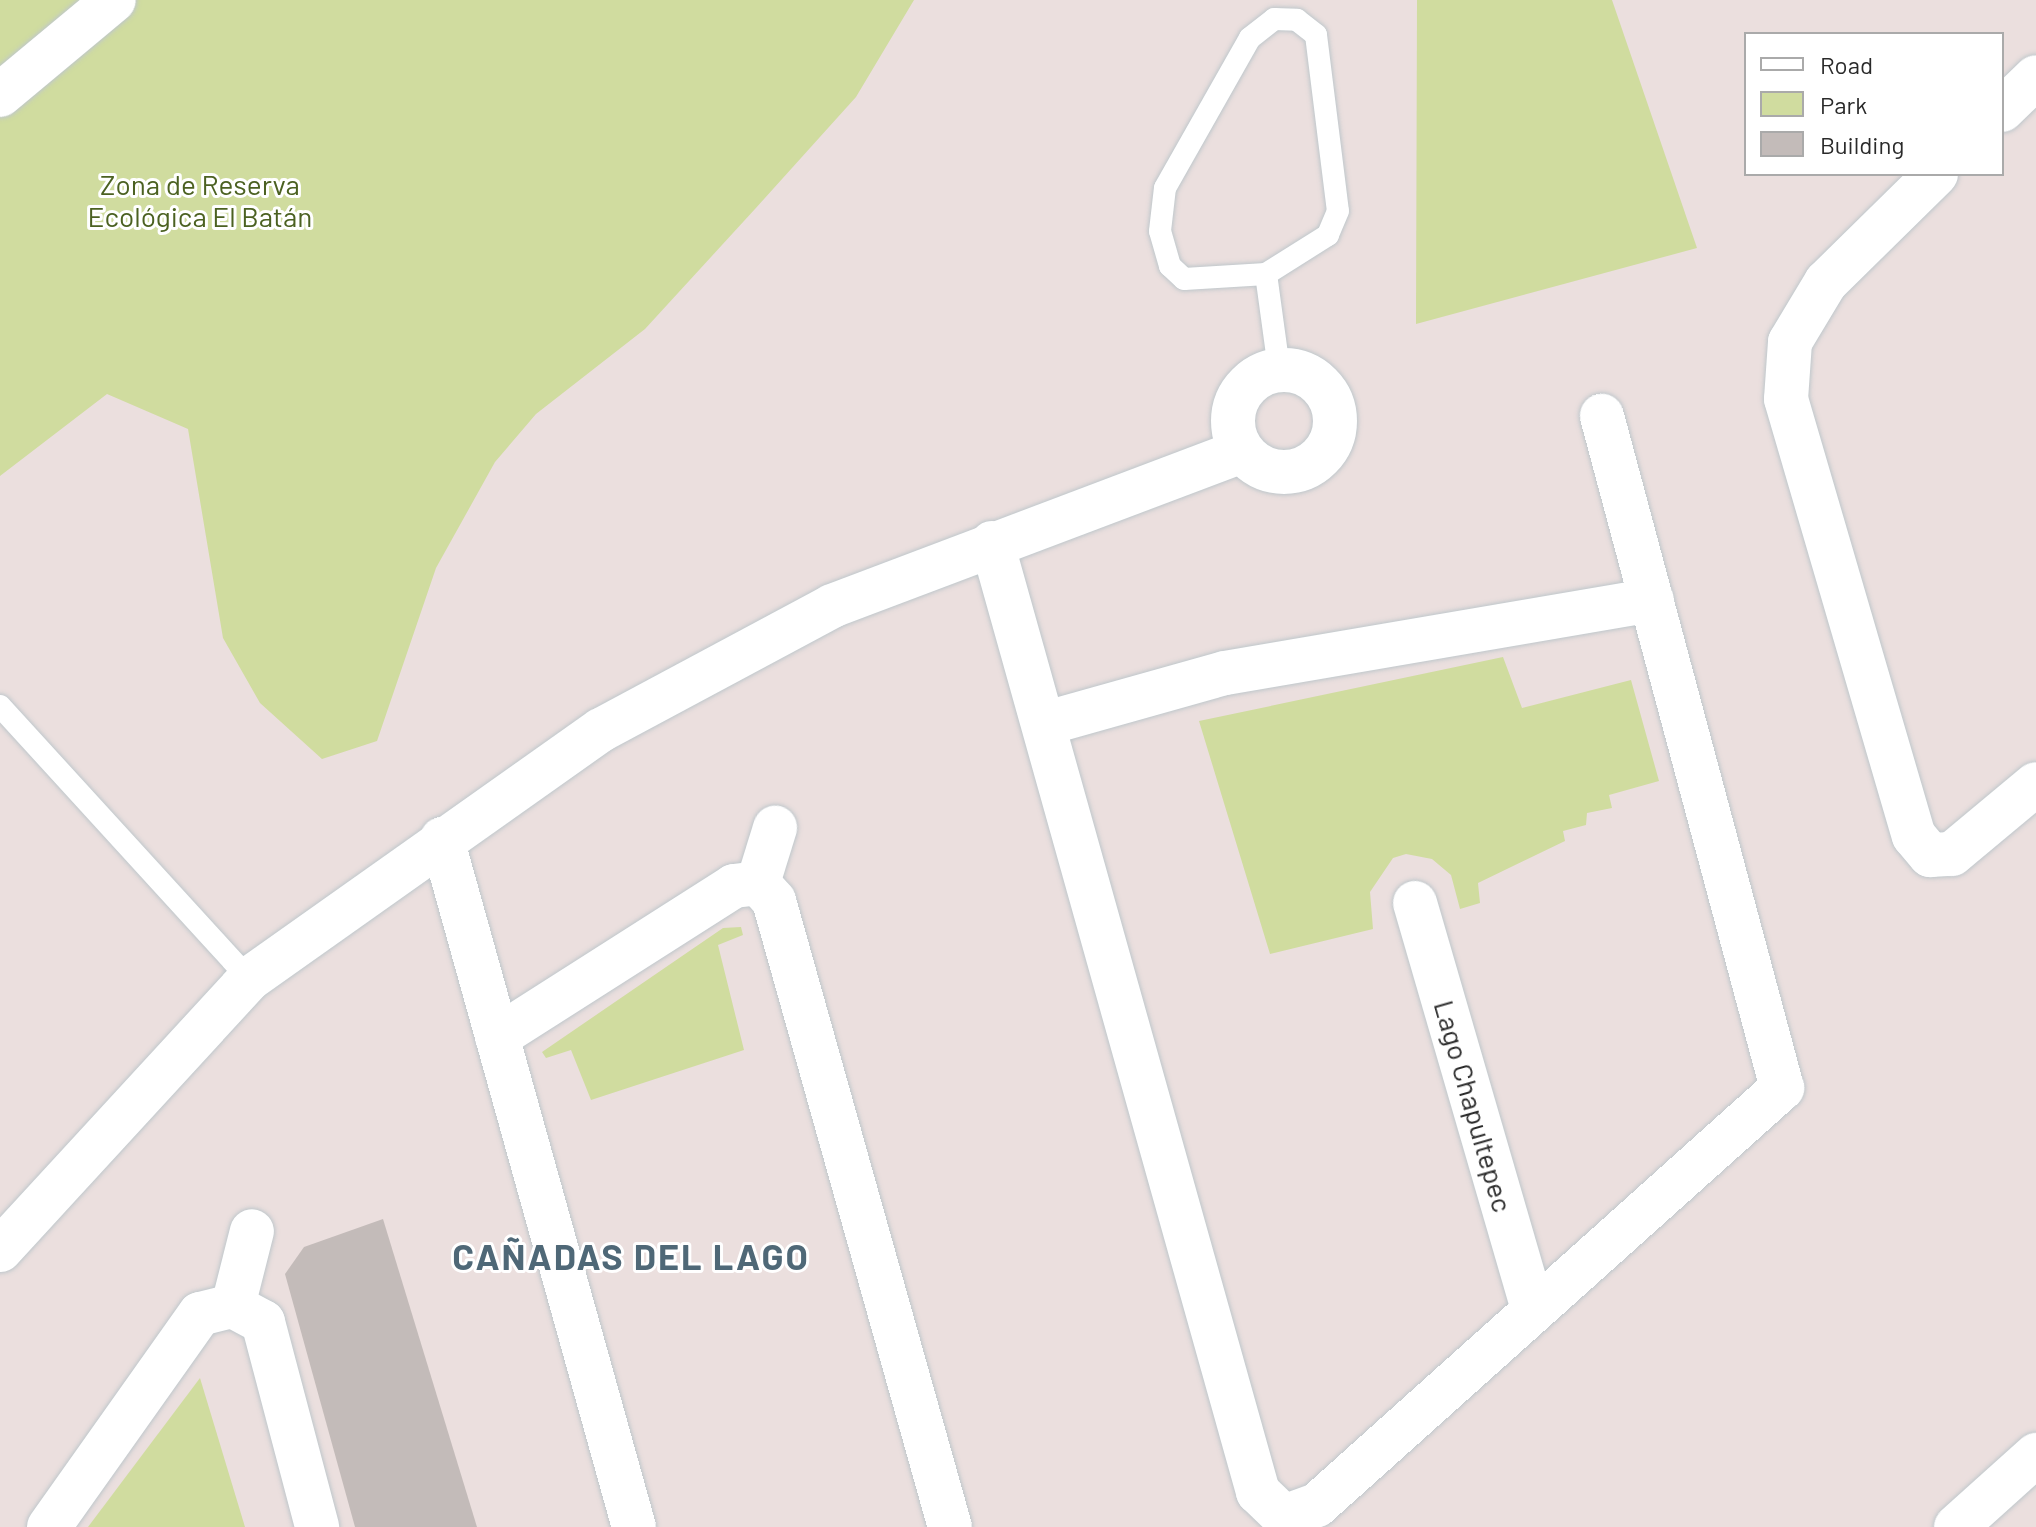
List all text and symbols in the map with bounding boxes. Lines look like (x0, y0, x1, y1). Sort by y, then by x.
legend (1744, 32, 2004, 176)
text: Road (1820, 50, 1873, 79)
text: Park (1820, 90, 1867, 119)
text: Building (1820, 130, 1904, 159)
park label: Zona de Reserva Ecológica El Batán (88, 167, 312, 233)
street label: Lago Chapultepec (1428, 996, 1520, 1216)
district label: CAÑADAS DEL LAGO (452, 1234, 810, 1278)

